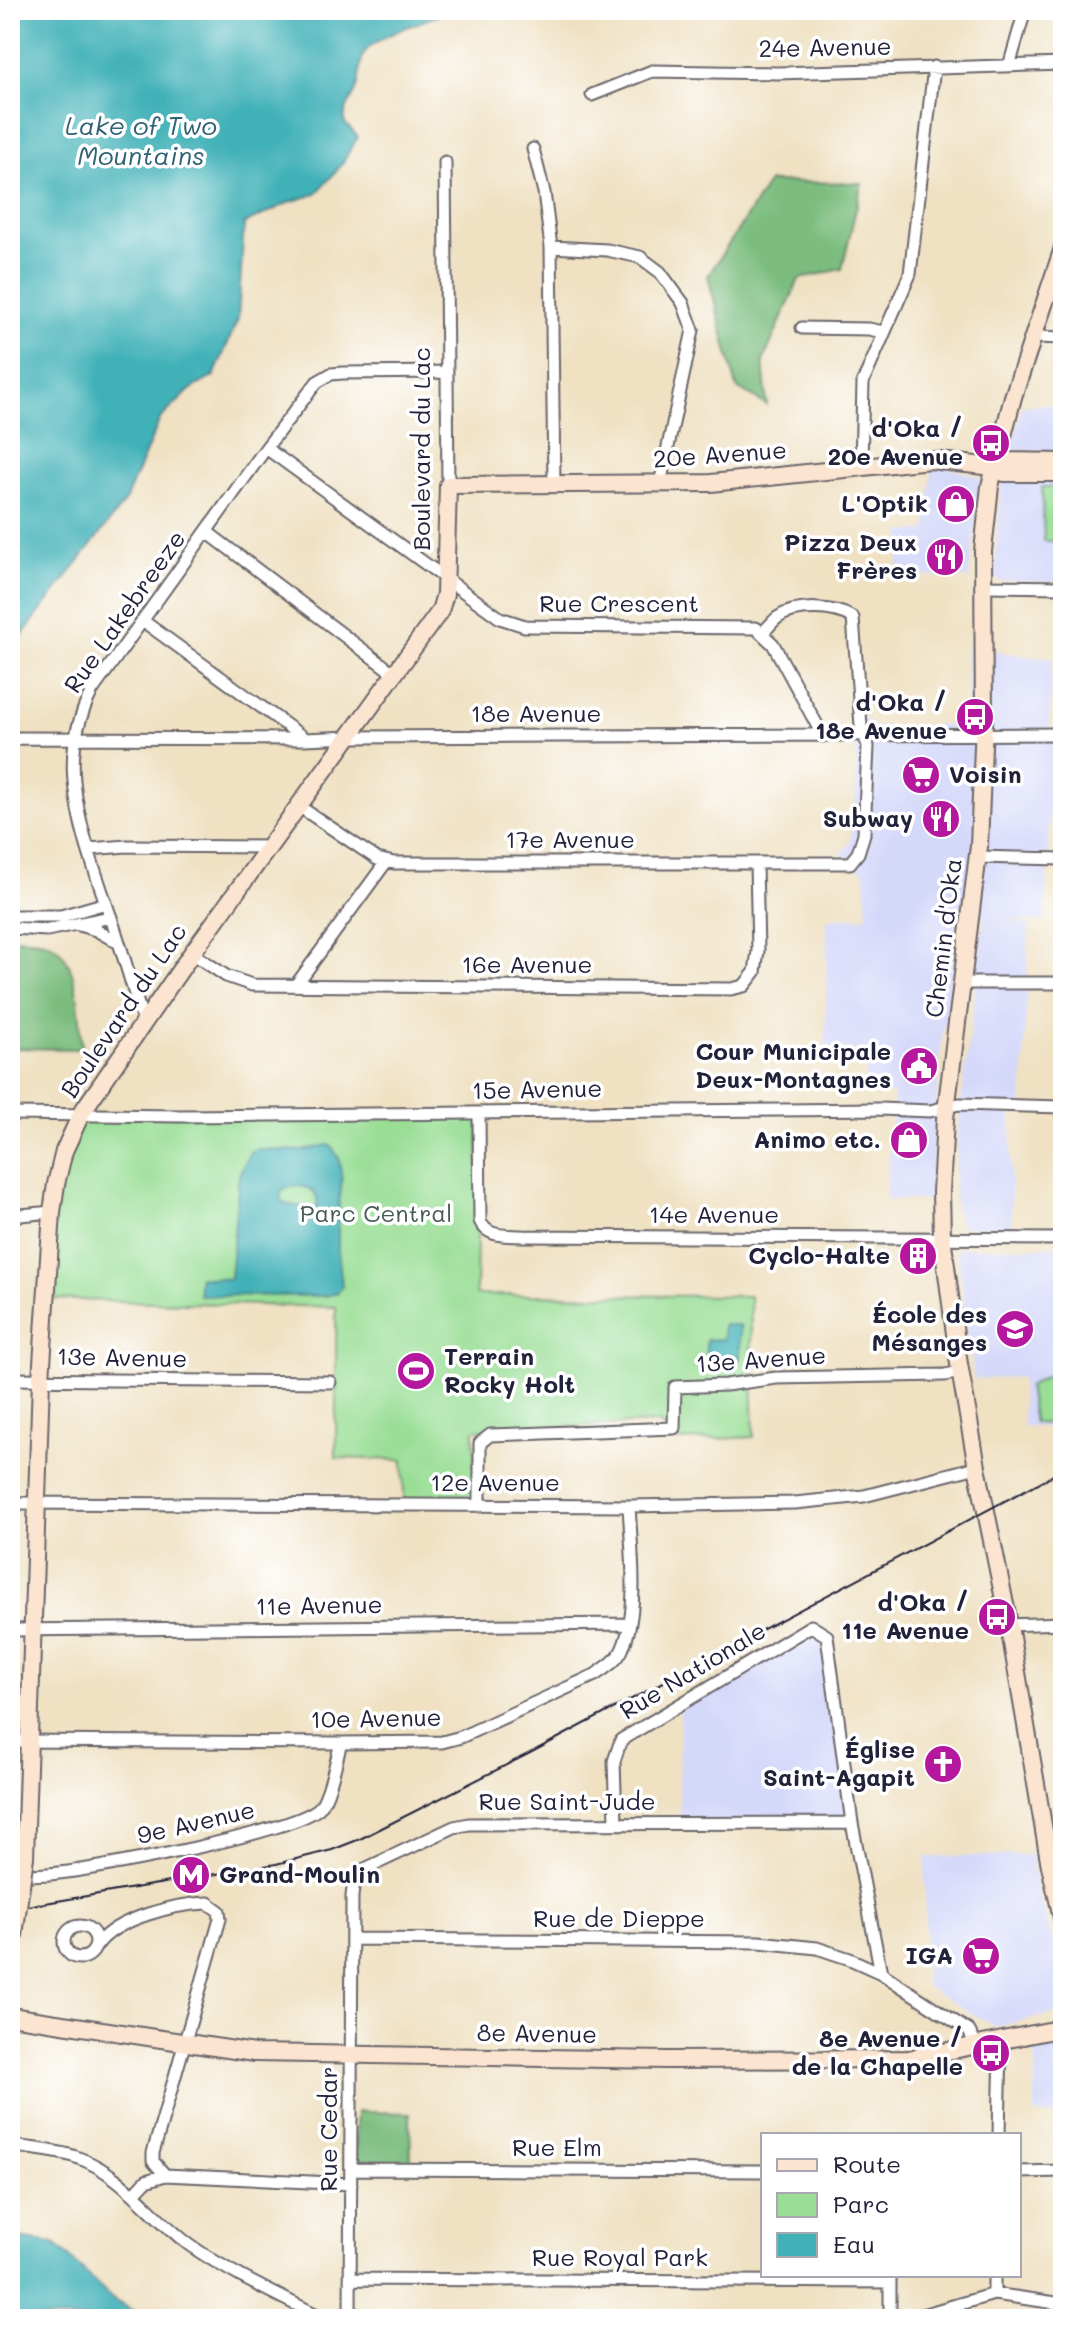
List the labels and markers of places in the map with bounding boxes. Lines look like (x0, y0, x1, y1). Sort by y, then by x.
place label: d'Oka / 20e Avenue (828, 412, 963, 471)
bus stop icon: d'Oka / 20e Avenue (970, 422, 1012, 464)
shop icon: L'Optik (935, 483, 977, 525)
place label: L'Optik (841, 487, 928, 518)
place label: Pizza Deux Frères (784, 526, 917, 585)
restaurant icon: Pizza Deux Frères (924, 536, 966, 578)
place label: d'Oka / 18e Avenue (815, 686, 947, 745)
bus stop icon: d'Oka / 18e Avenue (954, 696, 996, 738)
supermarket icon: Voisin (900, 754, 942, 796)
place label: Voisin (949, 758, 1022, 789)
restaurant icon: Subway (920, 798, 962, 840)
place label: Subway (823, 802, 913, 833)
place label: Cour Municipale Deux-Montagnes (695, 1035, 891, 1094)
public building icon: Cour Municipale Deux-Montagnes (898, 1045, 940, 1087)
shop icon: Animo etc. (888, 1119, 930, 1161)
place label: Animo etc. (753, 1123, 881, 1154)
building icon: Cyclo-Halte (897, 1235, 939, 1277)
place label: Cyclo-Halte (748, 1239, 890, 1270)
place label: École des Mésanges (871, 1298, 987, 1357)
school or university icon: École des Mésanges (994, 1308, 1036, 1350)
place label: Terrain Rocky Holt (444, 1340, 575, 1399)
sports icon: Terrain Rocky Holt (395, 1350, 437, 1392)
place label: d'Oka / 11e Avenue (841, 1586, 969, 1645)
bus stop icon: d'Oka / 11e Avenue (976, 1596, 1018, 1638)
place label: Église Saint-Agapit (763, 1733, 915, 1792)
church icon: Église Saint-Agapit (922, 1743, 964, 1785)
metro station icon: Grand-Moulin (170, 1854, 212, 1896)
place label: Grand-Moulin (219, 1858, 380, 1889)
supermarket icon: IGA (960, 1935, 1002, 1977)
place label: IGA (906, 1939, 953, 1970)
place label: 8e Avenue / de la Chapelle (792, 2022, 963, 2081)
bus stop icon: 8e Avenue / de la Chapelle (970, 2032, 1012, 2074)

